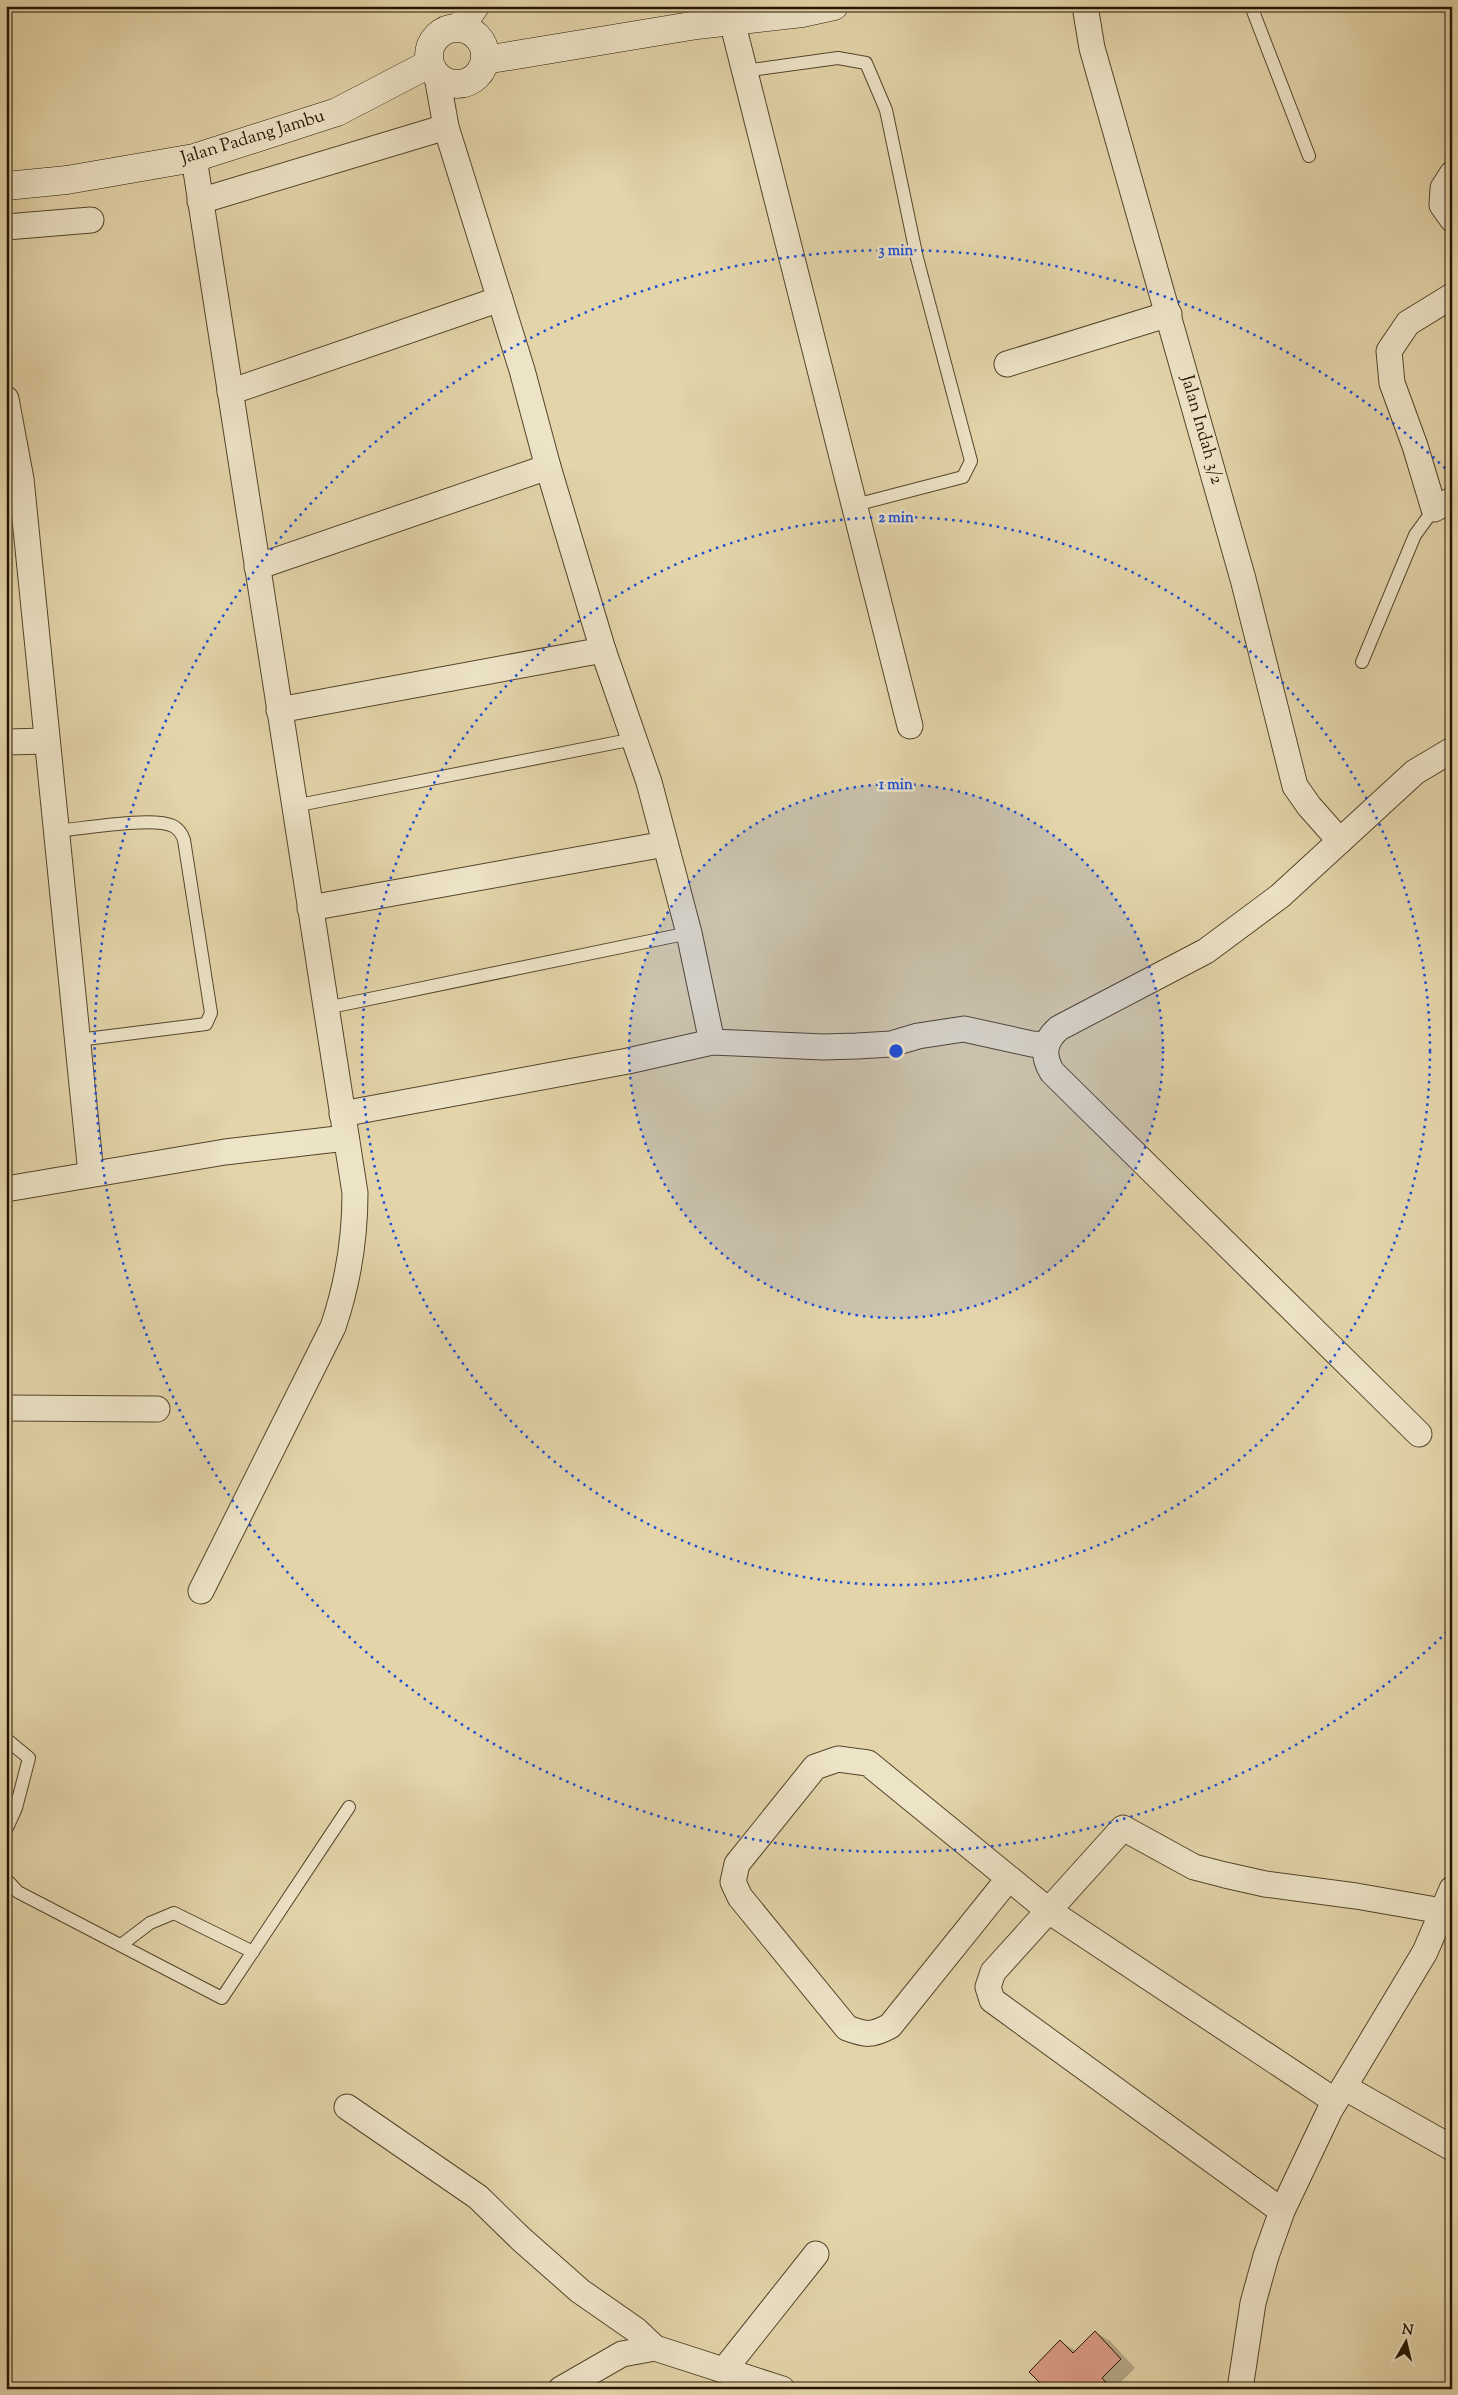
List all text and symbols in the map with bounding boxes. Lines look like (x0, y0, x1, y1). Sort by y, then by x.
street label: Jalan Padang Jambu (177, 104, 328, 173)
text: 3 min (879, 241, 914, 262)
street label: Jalan Indah 3/2 (1173, 371, 1229, 488)
text: 2 min (878, 508, 914, 529)
text: 1 min (879, 775, 913, 796)
centre of rings (887, 1042, 905, 1060)
north arrow (1380, 2318, 1430, 2368)
text: N (1401, 2320, 1414, 2342)

